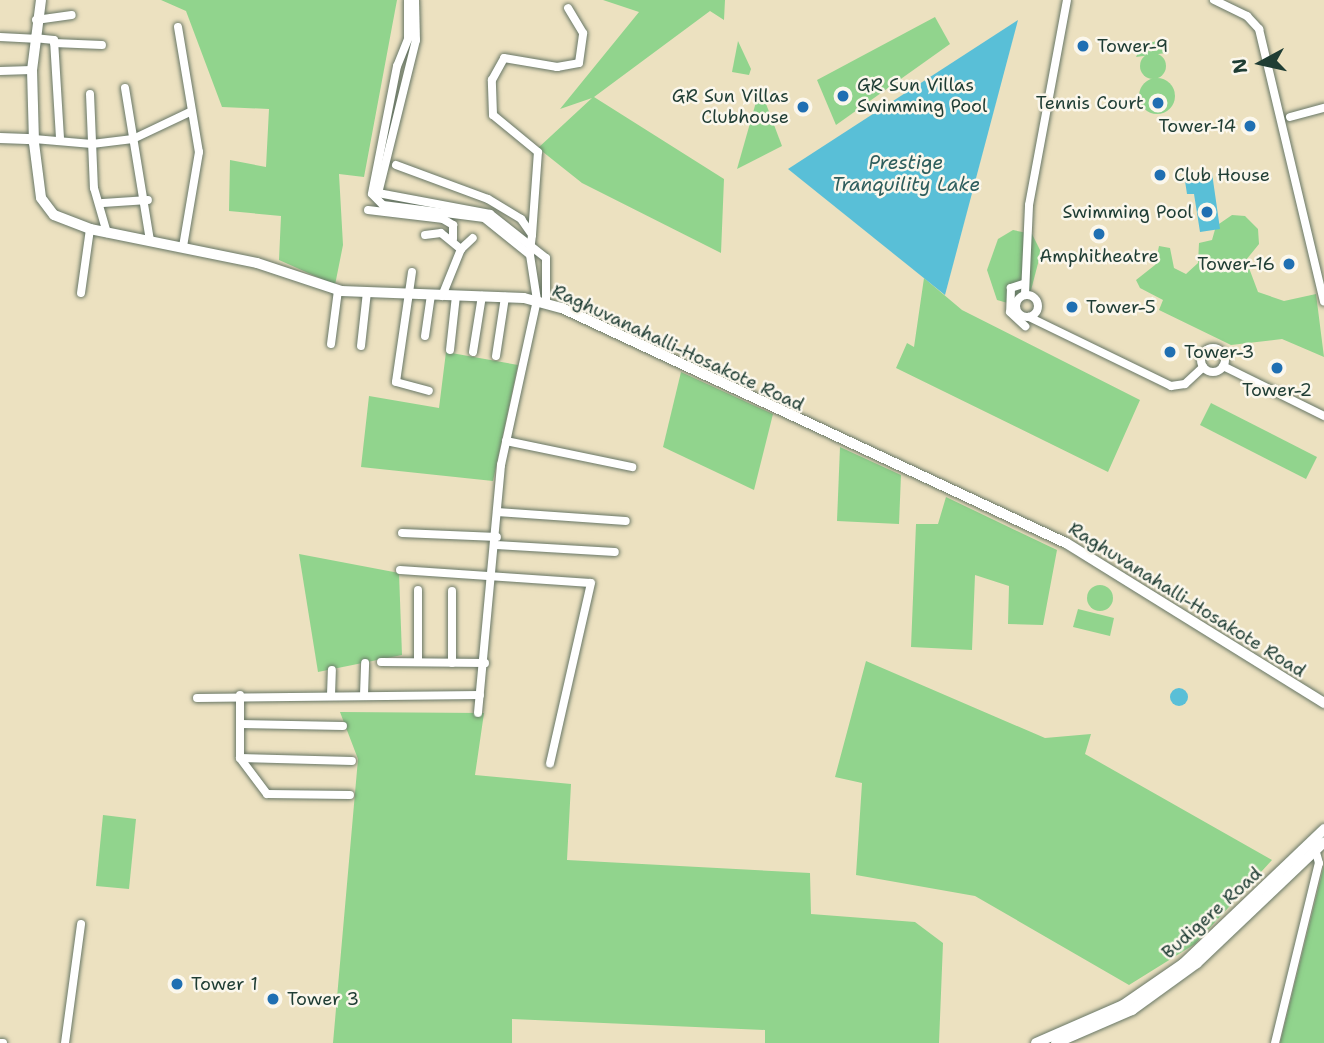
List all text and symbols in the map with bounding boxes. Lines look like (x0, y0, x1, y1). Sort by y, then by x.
north arrow (1226, 28, 1296, 98)
place label: Tower-9 (1097, 35, 1168, 57)
marker: Tower-9 (1075, 38, 1091, 54)
text: N (1226, 57, 1253, 75)
place label: GR Sun Villas Swimming Pool (857, 75, 987, 118)
place label: GR Sun Villas Clubhouse (672, 86, 789, 128)
marker: GR Sun Villas Swimming Pool (835, 88, 851, 104)
place label: Tennis Court (1036, 92, 1144, 114)
marker: Tennis Court (1150, 95, 1166, 111)
marker: GR Sun Villas Clubhouse (795, 99, 811, 115)
place label: Tower-14 (1158, 115, 1236, 137)
marker: Tower-14 (1242, 118, 1258, 134)
water label: Prestige Tranquility Lake (832, 152, 980, 196)
place label: Club House (1174, 164, 1270, 186)
marker: Club House (1152, 167, 1168, 183)
place label: Swimming Pool (1063, 201, 1193, 223)
marker: Swimming Pool (1199, 204, 1215, 220)
marker: Amphitheatre (1091, 226, 1107, 242)
place label: Amphitheatre (1039, 245, 1159, 267)
place label: Tower-16 (1197, 253, 1275, 275)
marker: Tower-16 (1281, 256, 1297, 272)
street label: Raghuvanahalli-Hosakote Road (549, 280, 807, 416)
place label: Tower-5 (1086, 296, 1156, 318)
marker: Tower-5 (1064, 299, 1080, 315)
place label: Tower-3 (1184, 341, 1254, 363)
marker: Tower-3 (1162, 344, 1178, 360)
marker: Tower-2 (1269, 360, 1285, 376)
place label: Tower-2 (1242, 379, 1312, 401)
street label: Raghuvanahalli-Hosakote Road (1064, 518, 1310, 682)
street label: Budigere Road (1158, 863, 1266, 963)
place label: Tower 1 (191, 973, 258, 995)
marker: Tower 1 (169, 976, 185, 992)
place label: Tower 3 (287, 988, 359, 1010)
marker: Tower 3 (265, 991, 281, 1007)

